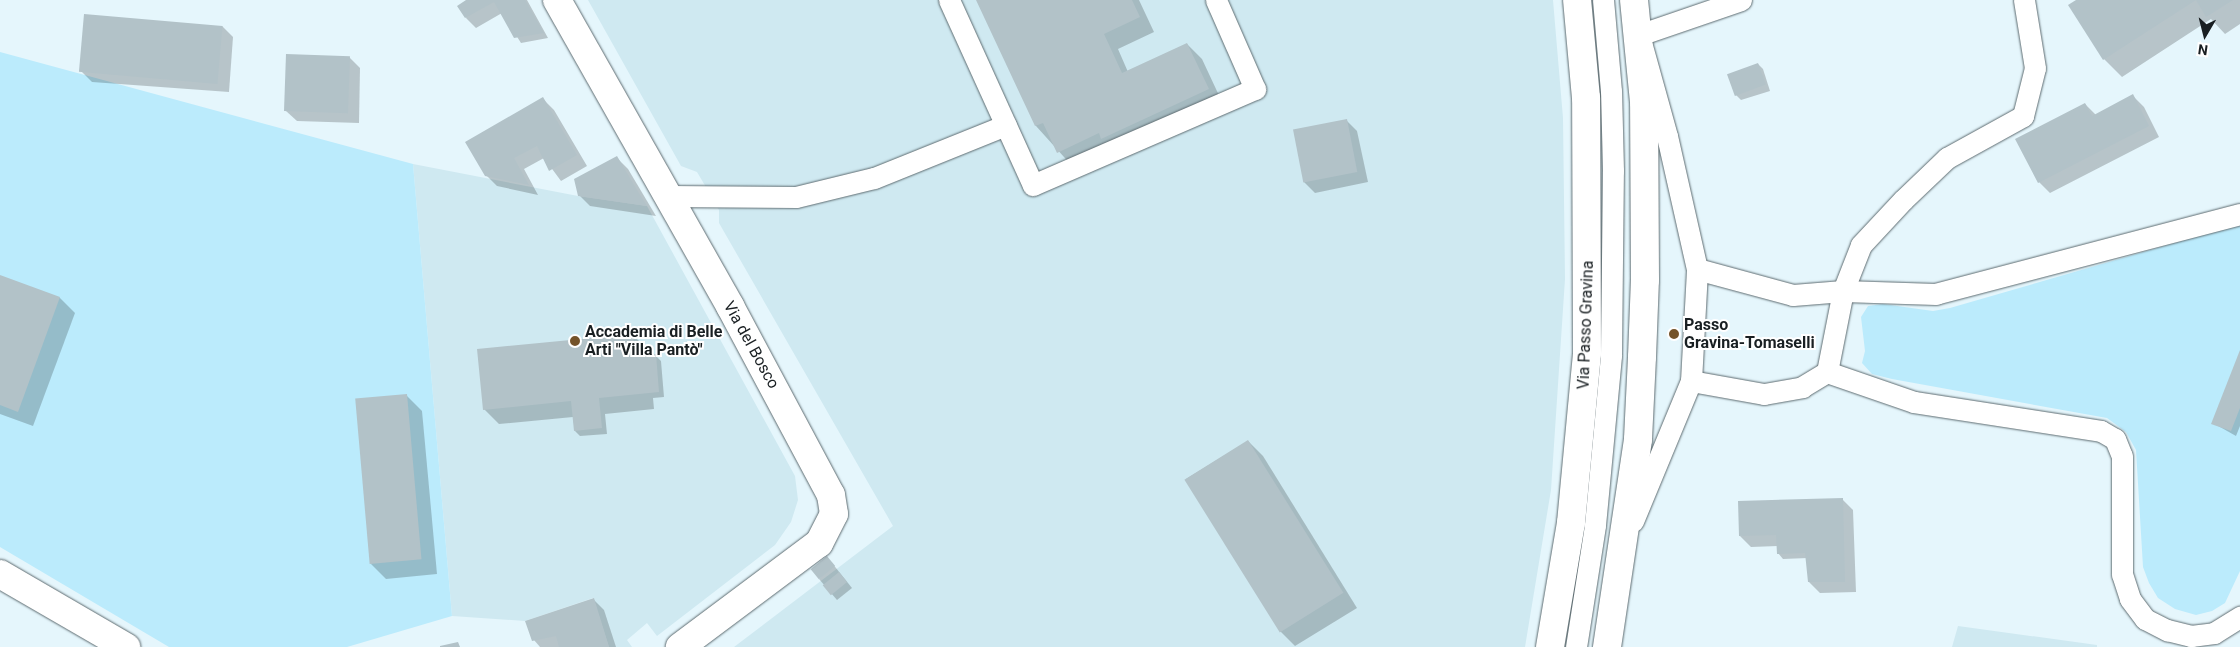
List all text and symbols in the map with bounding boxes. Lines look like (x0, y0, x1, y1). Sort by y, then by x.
north arrow (2180, 10, 2230, 60)
text: N (2197, 41, 2209, 58)
street label: Via Passo Gravina (1574, 260, 1598, 390)
street label: Via del Bosco (719, 298, 783, 392)
place label: Passo Gravina-Tomaselli (1684, 315, 1815, 353)
place label: Accademia di Belle Arti "Villa Pantò" (585, 322, 722, 360)
marker: Passo Gravina-Tomaselli (1668, 328, 1680, 340)
marker: Accademia di Belle Arti "Villa Pantò" (569, 335, 581, 347)

